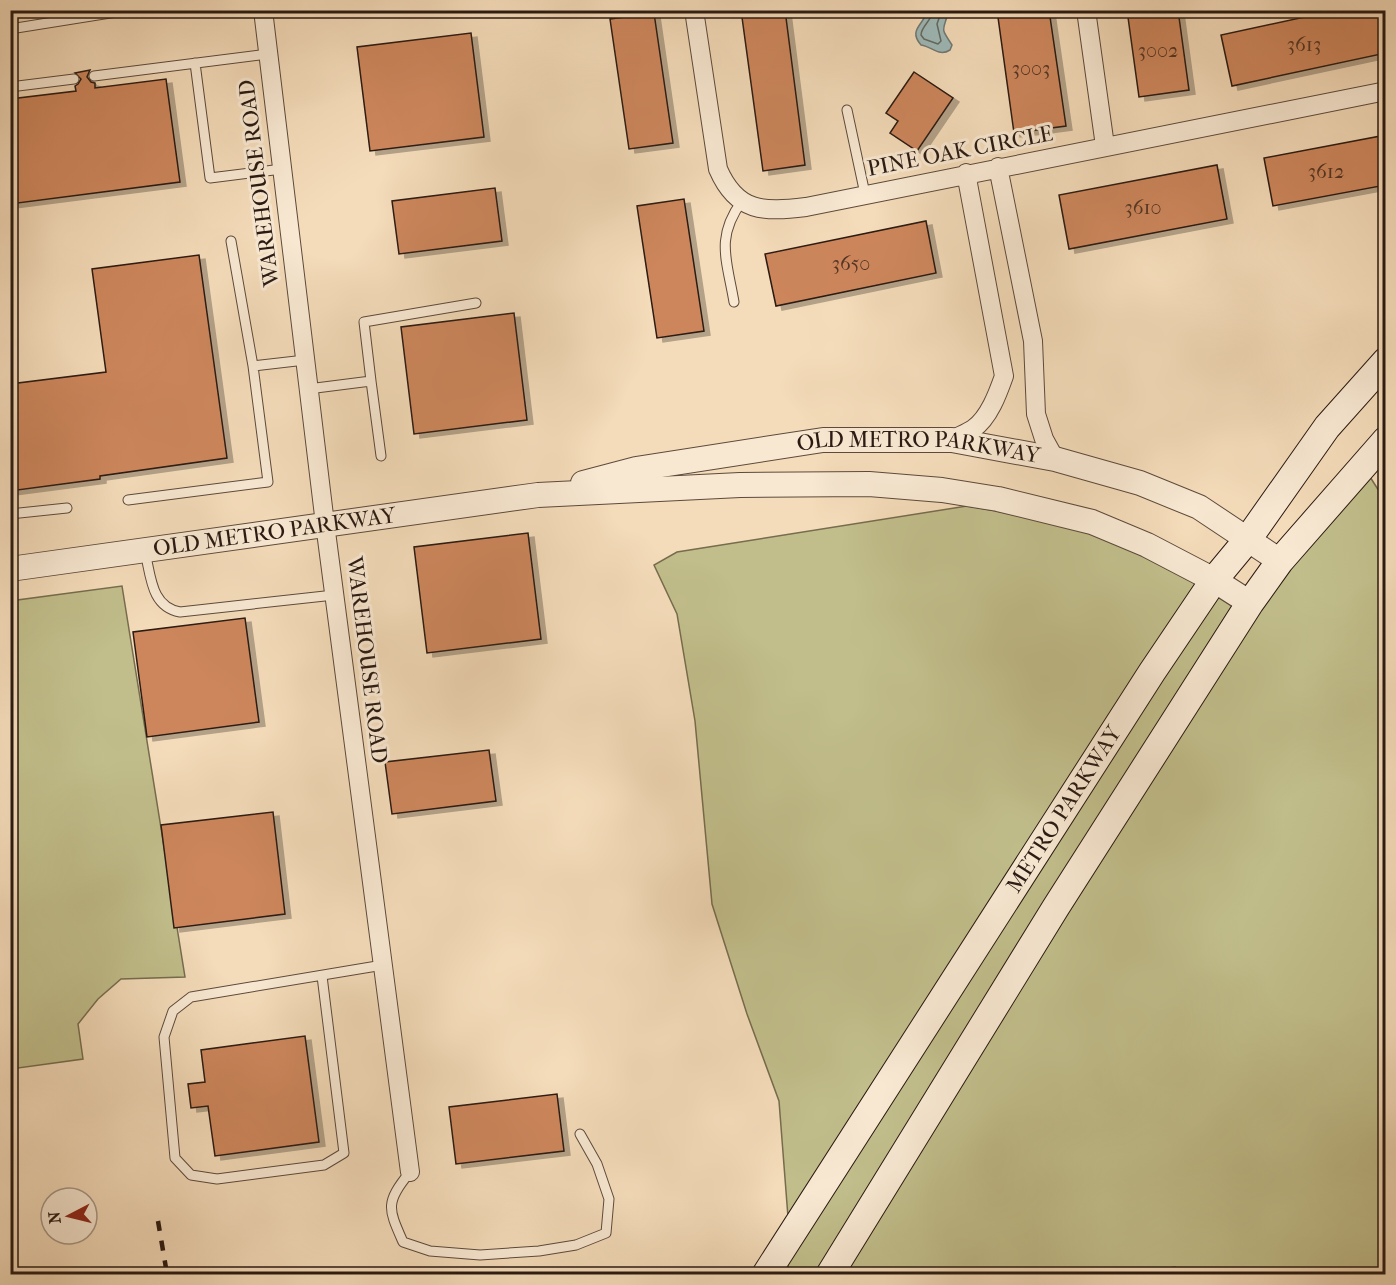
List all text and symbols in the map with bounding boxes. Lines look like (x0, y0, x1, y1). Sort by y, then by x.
house number: 3613 (1287, 33, 1321, 56)
house number: 3002 (1138, 39, 1178, 62)
house number: 3003 (1012, 57, 1050, 80)
street label: WAREHOUSE ROAD (233, 78, 285, 289)
street label: PINE OAK CIRCLE (865, 120, 1055, 182)
house number: 3612 (1308, 160, 1344, 183)
house number: 3610 (1125, 196, 1161, 219)
house number: 3650 (832, 252, 870, 275)
street label: OLD METRO PARKWAY (795, 426, 1043, 469)
street label: OLD METRO PARKWAY (151, 502, 398, 562)
street label: WAREHOUSE ROAD (341, 554, 393, 765)
street label: METRO PARKWAY (1001, 720, 1128, 898)
north arrow (39, 1186, 99, 1246)
text: N (44, 1210, 65, 1225)

